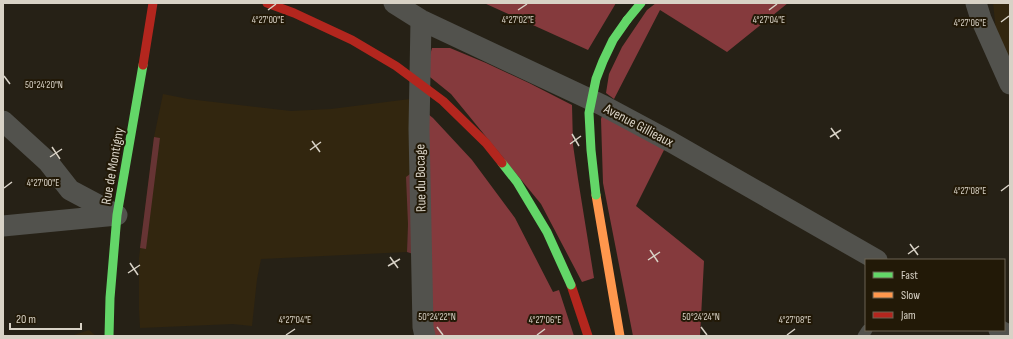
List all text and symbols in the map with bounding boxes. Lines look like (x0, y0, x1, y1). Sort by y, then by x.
text: 4°27'00"E (252, 14, 284, 26)
text: 4°27'02"E (502, 14, 534, 26)
text: 4°27'04"E (753, 14, 785, 26)
text: 4°27'06"E (954, 17, 986, 29)
text: 50°24'20"N (25, 79, 63, 91)
street label: Avenue Gillieaux (600, 100, 677, 151)
street label: Rue de Montigny (97, 126, 128, 206)
street label: Rue du Bocage (411, 144, 430, 212)
text: 4°27'00"E (27, 177, 59, 189)
text: 4°27'08"E (954, 185, 986, 197)
legend (865, 259, 1005, 331)
text: Fast (901, 268, 918, 283)
text: Slow (901, 288, 920, 303)
scale bar (10, 305, 81, 331)
text: Jam (900, 308, 916, 323)
text: 50°24'22"N (418, 311, 456, 323)
text: 50°24'24"N (682, 311, 720, 323)
text: 20 m (16, 312, 36, 327)
text: 4°27'04"E (279, 314, 311, 326)
text: 4°27'06"E (529, 314, 561, 326)
text: 4°27'08"E (779, 314, 811, 326)

